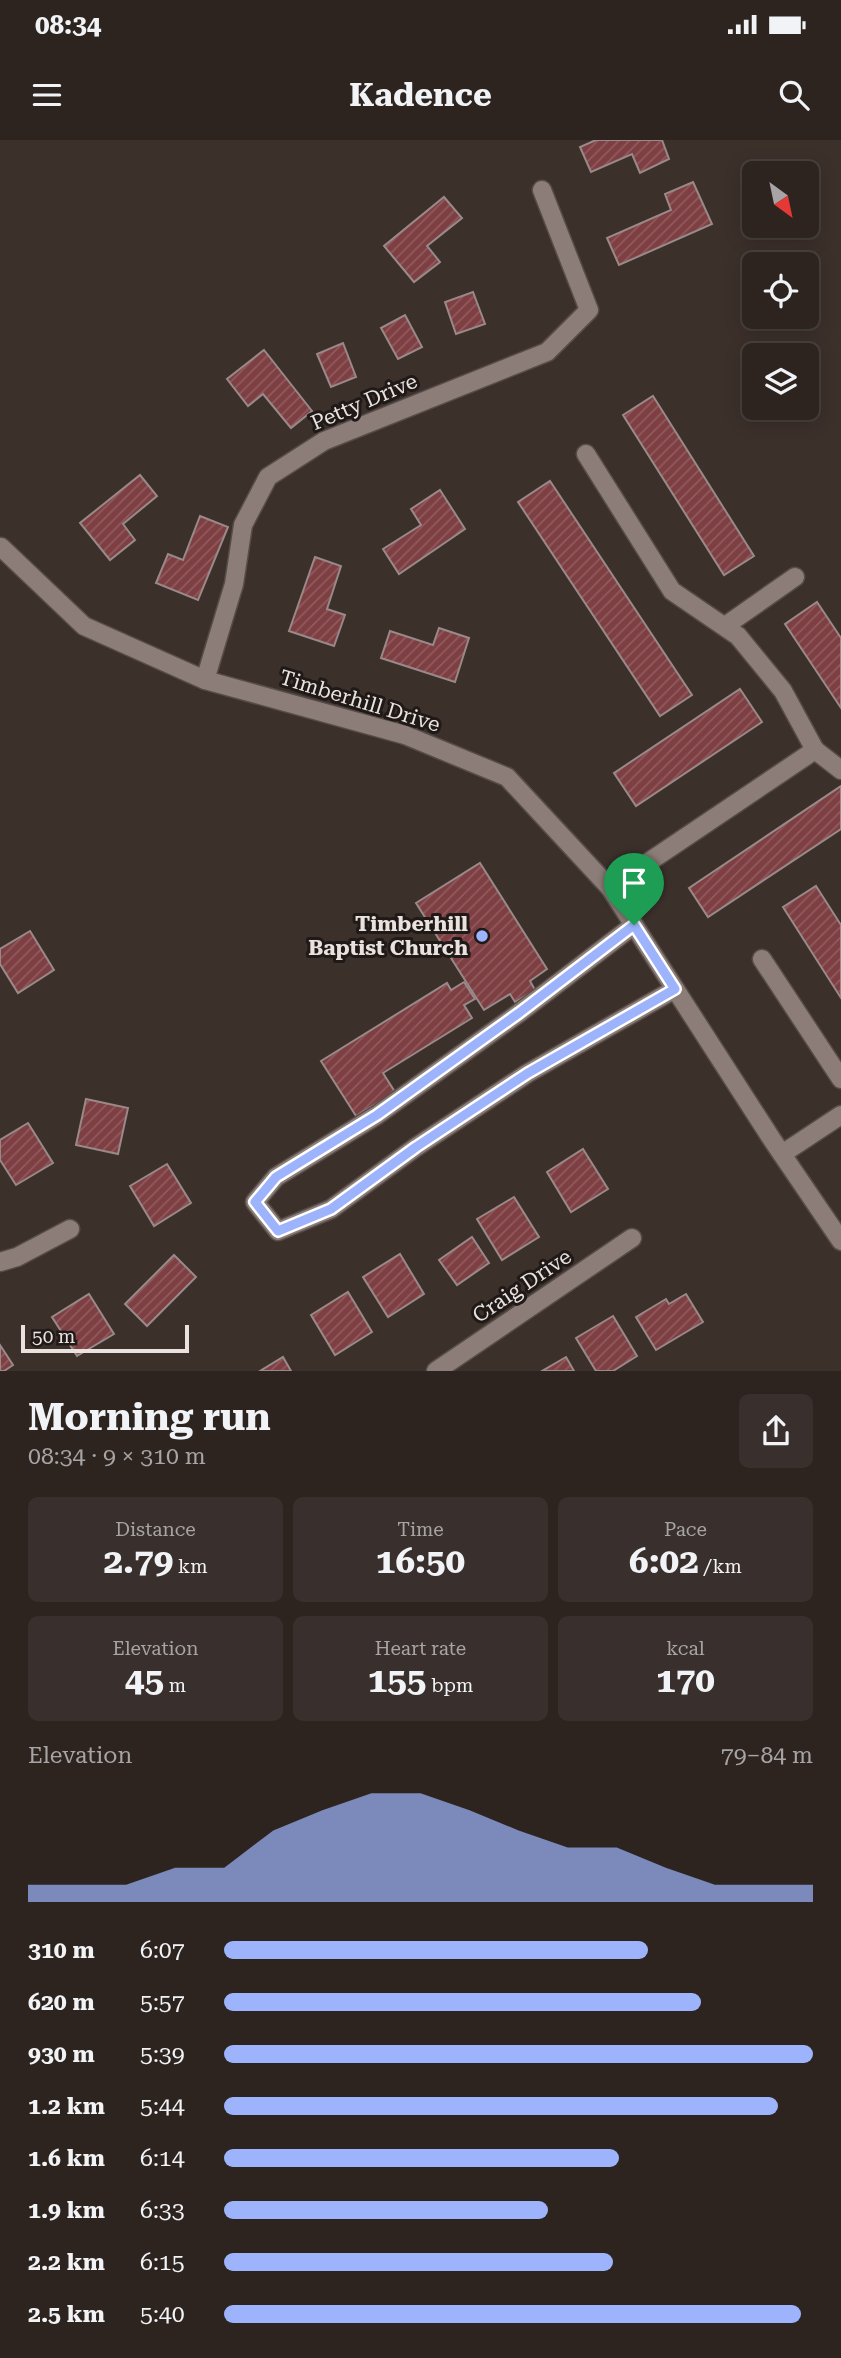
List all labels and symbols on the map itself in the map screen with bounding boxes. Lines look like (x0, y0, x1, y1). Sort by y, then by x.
north arrow (742, 161, 819, 238)
street label: Petty Drive (307, 369, 421, 435)
street label: Timberhill Drive (277, 665, 443, 737)
pin (604, 853, 664, 925)
place label: Timberhill Baptist Church (308, 912, 468, 960)
marker: Timberhill Baptist Church (474, 928, 490, 944)
street label: Craig Drive (468, 1244, 576, 1328)
scale bar (21, 1322, 189, 1354)

